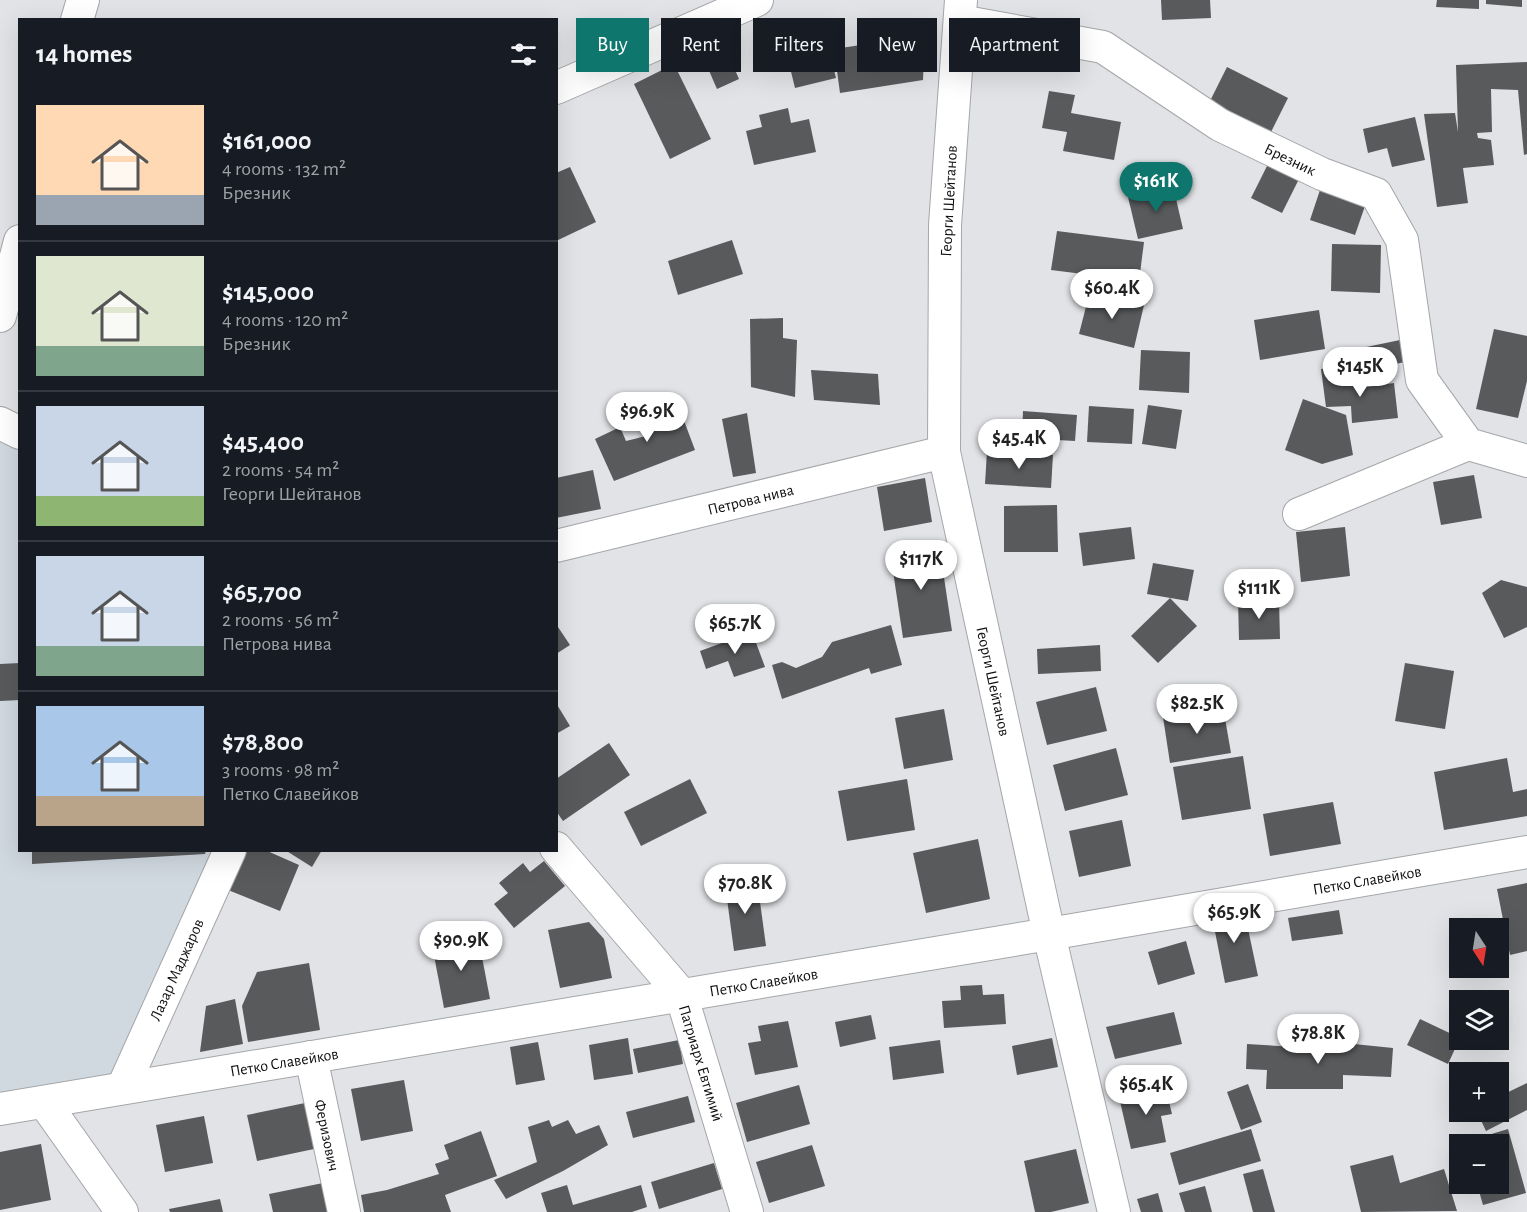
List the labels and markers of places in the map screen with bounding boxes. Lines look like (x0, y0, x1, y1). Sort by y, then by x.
pin: $161K (1114, 162, 1198, 213)
pin: $60.4K (1063, 269, 1161, 320)
pin: $145K (1318, 347, 1402, 398)
pin: $96.9K (598, 392, 696, 443)
pin: $45.4K (970, 419, 1068, 470)
pin: $117K (879, 540, 963, 591)
pin: $111K (1217, 569, 1301, 620)
pin: $65.7K (686, 604, 784, 655)
pin: $82.5K (1148, 684, 1246, 735)
pin: $70.8K (696, 864, 794, 915)
pin: $65.9K (1185, 893, 1283, 944)
pin: $90.9K (412, 921, 510, 972)
pin: $78.8K (1269, 1014, 1367, 1065)
pin: $65.4K (1097, 1065, 1195, 1116)

